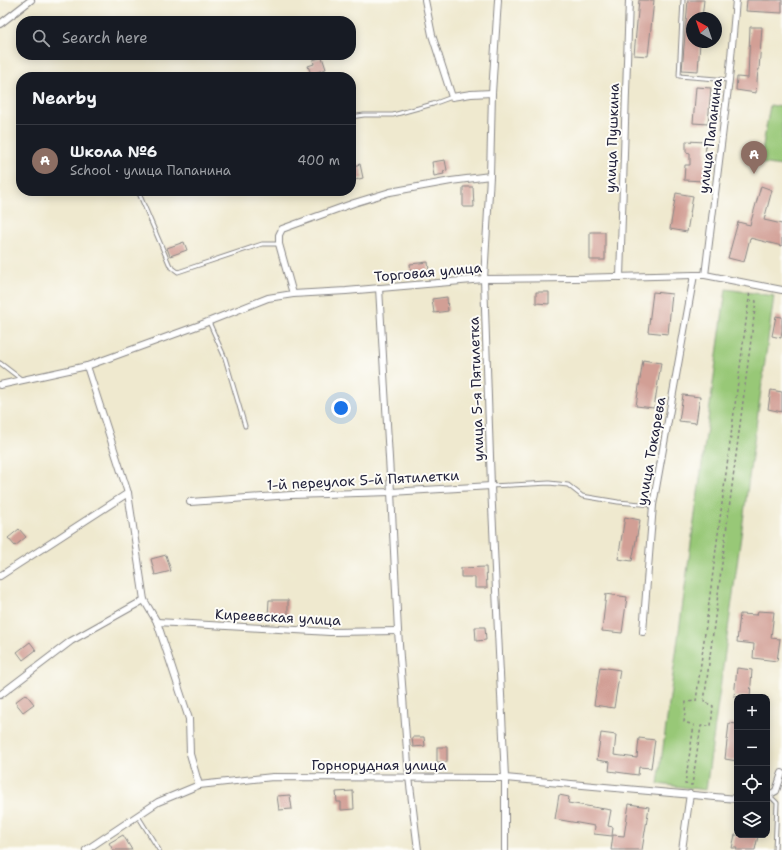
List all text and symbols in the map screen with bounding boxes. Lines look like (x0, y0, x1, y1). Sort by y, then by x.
north arrow (686, 12, 722, 48)
search box (16, 16, 356, 60)
icon: search (30, 27, 52, 49)
text: Search here (62, 28, 148, 48)
street label: улица Папанина (694, 77, 726, 195)
street label: улица Пушкина (601, 83, 623, 193)
text: Nearby (32, 87, 97, 109)
pin: A (741, 141, 767, 174)
text: Школа №6 (70, 142, 157, 162)
text: A (40, 152, 50, 169)
text: 400 m (297, 152, 340, 169)
text: School · улица Папанина (70, 162, 231, 179)
street label: Торговая улица (373, 258, 483, 286)
street label: улица 5-я Пятилетка (464, 316, 488, 462)
street label: улица Токарева (633, 395, 669, 507)
your location (331, 398, 351, 418)
street label: 1-й переулок 5-й Пятилетки (266, 466, 460, 494)
street label: Киреевская улица (215, 605, 342, 629)
map controls (734, 694, 770, 838)
button: + (734, 694, 770, 730)
button: − (734, 730, 770, 766)
street label: Горнорудная улица (312, 756, 447, 774)
button: locate (734, 766, 770, 802)
button: layers (734, 802, 770, 838)

